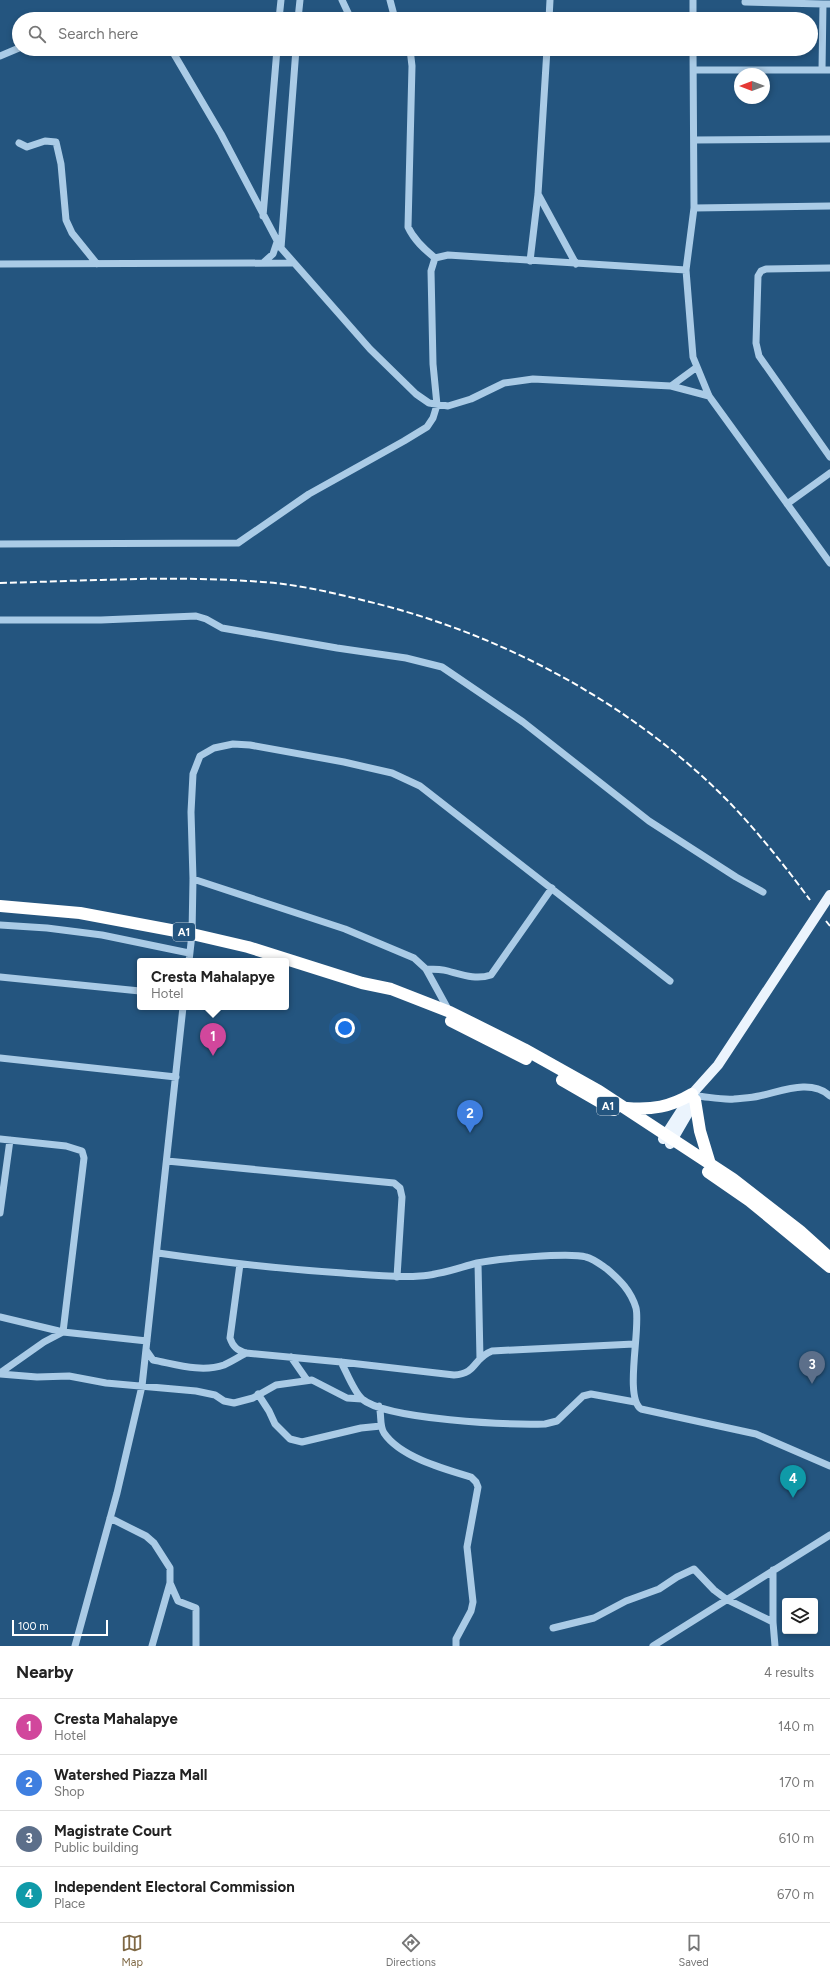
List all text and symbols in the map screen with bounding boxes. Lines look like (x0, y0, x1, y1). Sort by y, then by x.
search box (12, 12, 818, 56)
icon: search (26, 23, 48, 45)
text: Search here (58, 25, 138, 43)
north arrow (734, 68, 770, 104)
road number: A1 (173, 923, 195, 941)
popup (137, 958, 289, 1010)
text: Cresta Mahalapye (151, 968, 275, 986)
text: Hotel (151, 986, 183, 1001)
your location (335, 1018, 355, 1038)
pin: 1 (200, 1023, 226, 1056)
road number: A1 (597, 1097, 619, 1115)
pin: 2 (457, 1100, 483, 1133)
pin: 3 (799, 1351, 825, 1384)
pin: 4 (780, 1465, 806, 1498)
map controls (782, 1598, 818, 1634)
button: layers (782, 1598, 818, 1634)
scale bar (12, 1618, 108, 1637)
text: 100 m (18, 1620, 49, 1633)
text: Nearby (16, 1662, 74, 1682)
text: 4 results (764, 1665, 814, 1680)
text: Cresta Mahalapye (54, 1710, 178, 1728)
text: 1 (26, 1719, 32, 1734)
text: 140 m (778, 1719, 814, 1734)
text: Hotel (54, 1728, 86, 1743)
text: Watershed Piazza Mall (54, 1766, 207, 1784)
text: 2 (25, 1775, 33, 1790)
text: 170 m (779, 1775, 814, 1790)
text: Shop (54, 1784, 84, 1799)
text: Magistrate Court (54, 1822, 172, 1840)
text: 3 (25, 1831, 33, 1846)
text: 610 m (779, 1831, 814, 1846)
text: Public building (54, 1840, 139, 1855)
text: Independent Electoral Commission (54, 1878, 295, 1896)
text: 4 (25, 1887, 33, 1902)
text: 670 m (777, 1887, 814, 1902)
text: Place (54, 1896, 85, 1911)
tab: Map (121, 1932, 143, 1969)
tab: Directions (386, 1932, 436, 1969)
tab: Saved (678, 1932, 709, 1969)

